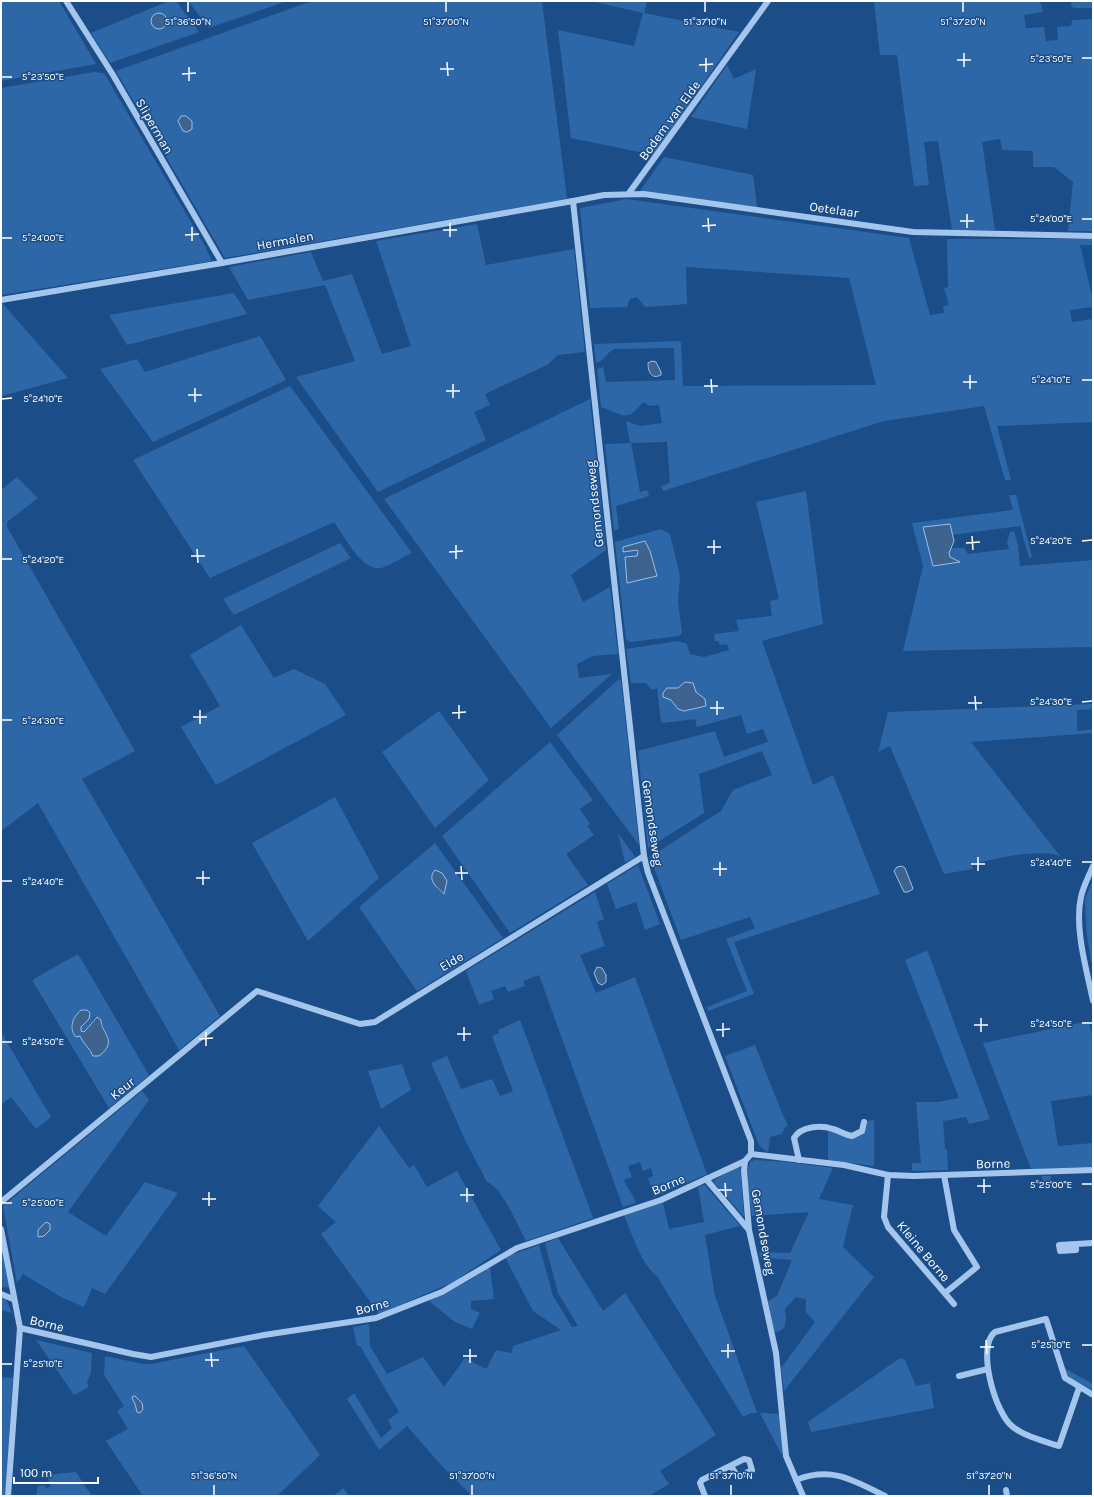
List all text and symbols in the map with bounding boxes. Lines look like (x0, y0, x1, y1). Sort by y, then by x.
text: 51°36'50"N (165, 16, 211, 28)
text: 51°37'00"N (423, 16, 469, 28)
text: 51°37'10"N (683, 16, 727, 28)
text: 51°37'20"N (940, 16, 986, 28)
text: 5°23'50"E (1030, 53, 1072, 65)
text: 5°23'50"E (22, 71, 64, 83)
street label: Bodem van Elde (635, 77, 704, 163)
street label: Sliperman (133, 96, 176, 157)
street label: Oetelaar (808, 199, 860, 220)
text: 5°24'00"E (1030, 213, 1072, 225)
street label: Hermalen (255, 228, 315, 253)
text: 5°24'00"E (22, 232, 64, 244)
text: 5°24'10"E (1031, 374, 1071, 386)
text: 5°24'10"E (23, 393, 63, 405)
street label: Gemondseweg (582, 459, 606, 548)
text: 5°24'20"E (1030, 535, 1072, 547)
text: 5°24'20"E (22, 554, 64, 566)
text: 5°24'30"E (1030, 696, 1072, 708)
text: 5°24'30"E (22, 715, 64, 727)
street label: Gemondseweg (639, 779, 666, 868)
text: 5°24'40"E (1030, 857, 1072, 869)
text: 5°24'40"E (22, 876, 64, 888)
street label: Elde (437, 948, 466, 974)
text: 5°24'50"E (1030, 1018, 1072, 1030)
text: 5°24'50"E (22, 1036, 64, 1048)
street label: Keur (107, 1074, 138, 1103)
street label: Borne (976, 1155, 1011, 1172)
street label: Borne (649, 1171, 687, 1198)
text: 5°25'00"E (1030, 1179, 1072, 1191)
street label: Gemondseweg (749, 1188, 779, 1277)
text: 5°25'00"E (22, 1197, 64, 1209)
street label: Kleine Borne (894, 1218, 953, 1285)
street label: Borne (354, 1295, 391, 1318)
street label: Borne (28, 1312, 66, 1335)
text: 5°25'10"E (1031, 1339, 1071, 1351)
text: 5°25'10"E (23, 1358, 63, 1370)
scale bar (14, 1459, 98, 1485)
text: 100 m (20, 1466, 52, 1480)
text: 51°36'50"N (191, 1470, 237, 1482)
text: 51°37'00"N (449, 1470, 495, 1482)
text: 51°37'10"N (709, 1470, 753, 1482)
text: 51°37'20"N (966, 1470, 1012, 1482)

